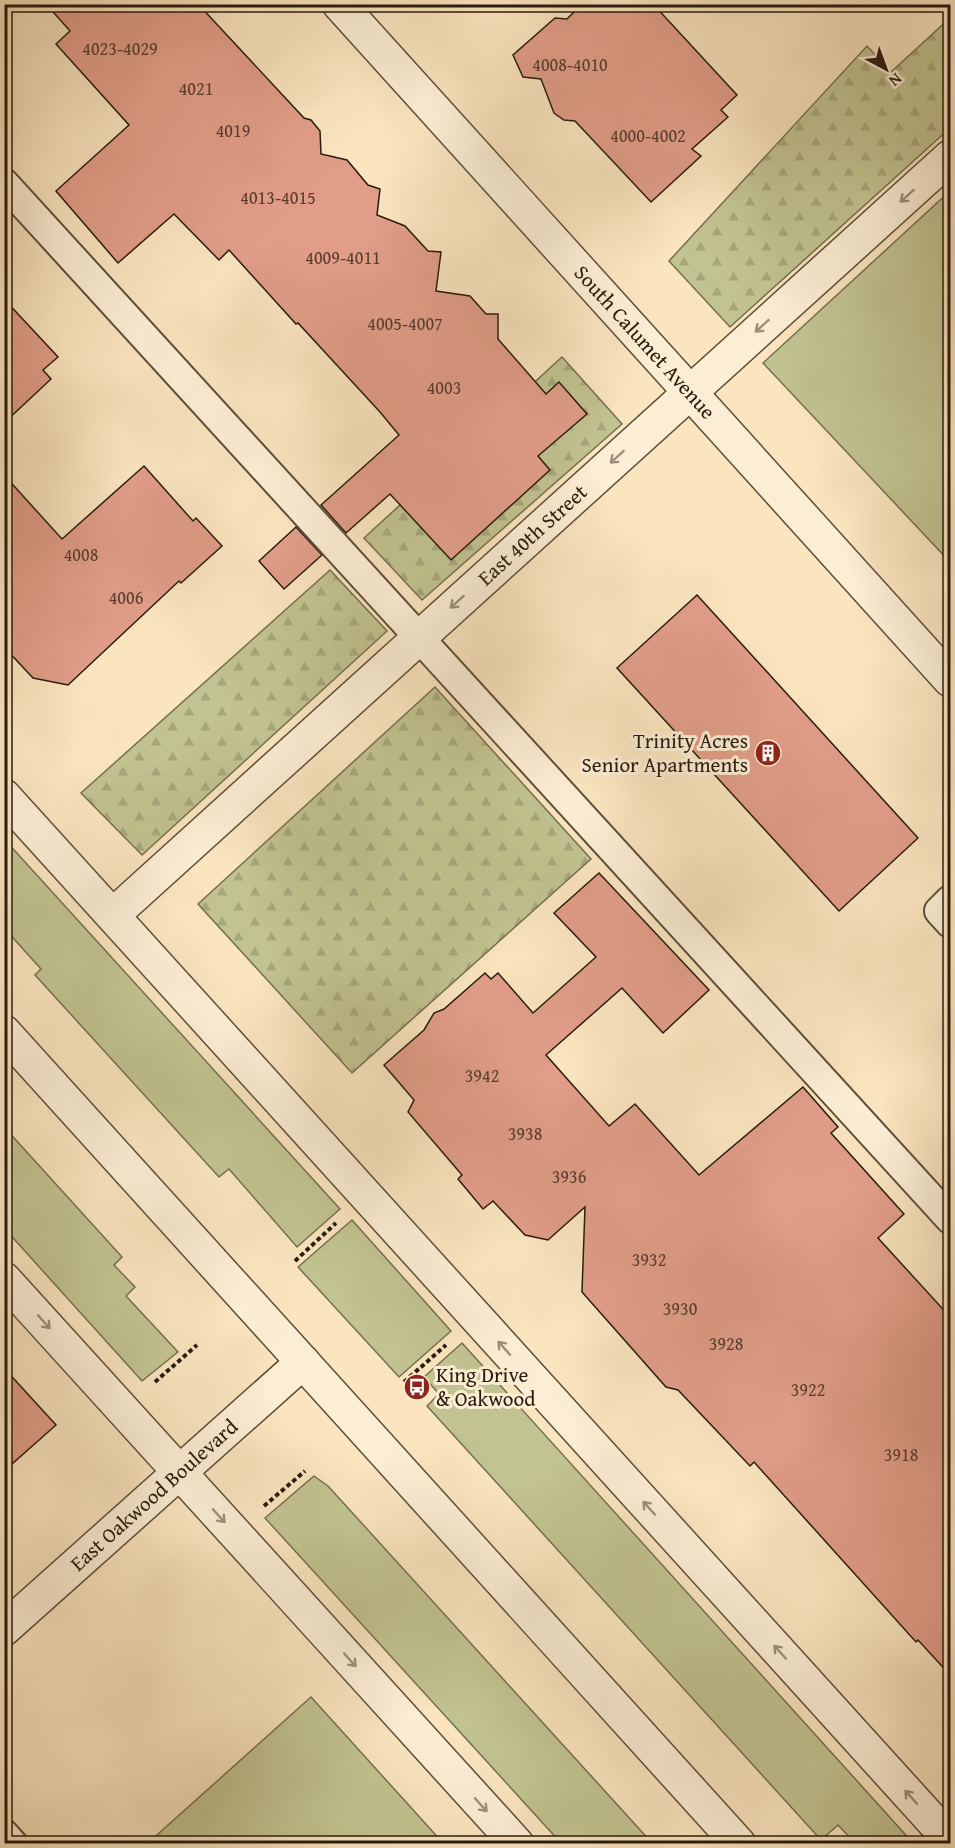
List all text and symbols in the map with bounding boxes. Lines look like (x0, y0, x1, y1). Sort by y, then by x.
house number: 4023-4029 (82, 35, 158, 62)
north arrow (856, 39, 916, 99)
house number: 4008-4010 (532, 51, 608, 78)
text: N (884, 68, 908, 93)
house number: 4021 (179, 75, 213, 102)
house number: 4019 (216, 117, 250, 144)
house number: 4000-4002 (610, 122, 686, 149)
house number: 4013-4015 (240, 184, 316, 211)
one-way arrow (900, 189, 915, 203)
house number: 4009-4011 (305, 244, 381, 271)
street label: South Calumet Avenue (567, 258, 723, 426)
house number: 4005-4007 (367, 310, 443, 337)
one-way arrow (755, 319, 770, 333)
house number: 4003 (427, 374, 461, 401)
one-way arrow (610, 450, 625, 464)
street label: East 40th Street (471, 476, 594, 593)
house number: 4008 (64, 541, 98, 568)
house number: 4006 (109, 584, 143, 611)
one-way arrow (450, 595, 465, 609)
place label: Trinity Acres Senior Apartments (582, 725, 748, 780)
building icon: Trinity Acres Senior Apartments (753, 738, 783, 768)
house number: 3942 (465, 1062, 499, 1089)
house number: 3938 (508, 1120, 542, 1147)
house number: 3936 (552, 1163, 586, 1190)
house number: 3932 (632, 1246, 666, 1273)
house number: 3930 (663, 1295, 698, 1322)
one-way arrow (37, 1314, 51, 1329)
house number: 3928 (709, 1330, 743, 1357)
one-way arrow (497, 1340, 512, 1355)
place label: King Drive & Oakwood (436, 1359, 536, 1414)
bus stop icon: King Drive & Oakwood (402, 1372, 432, 1402)
house number: 3922 (791, 1376, 825, 1403)
street label: East Oakwood Boulevard (63, 1411, 245, 1578)
house number: 3918 (884, 1441, 918, 1468)
one-way arrow (642, 1500, 657, 1515)
one-way arrow (212, 1508, 226, 1523)
one-way arrow (773, 1645, 787, 1660)
one-way arrow (343, 1653, 358, 1668)
one-way arrow (904, 1790, 918, 1805)
one-way arrow (474, 1797, 488, 1812)

